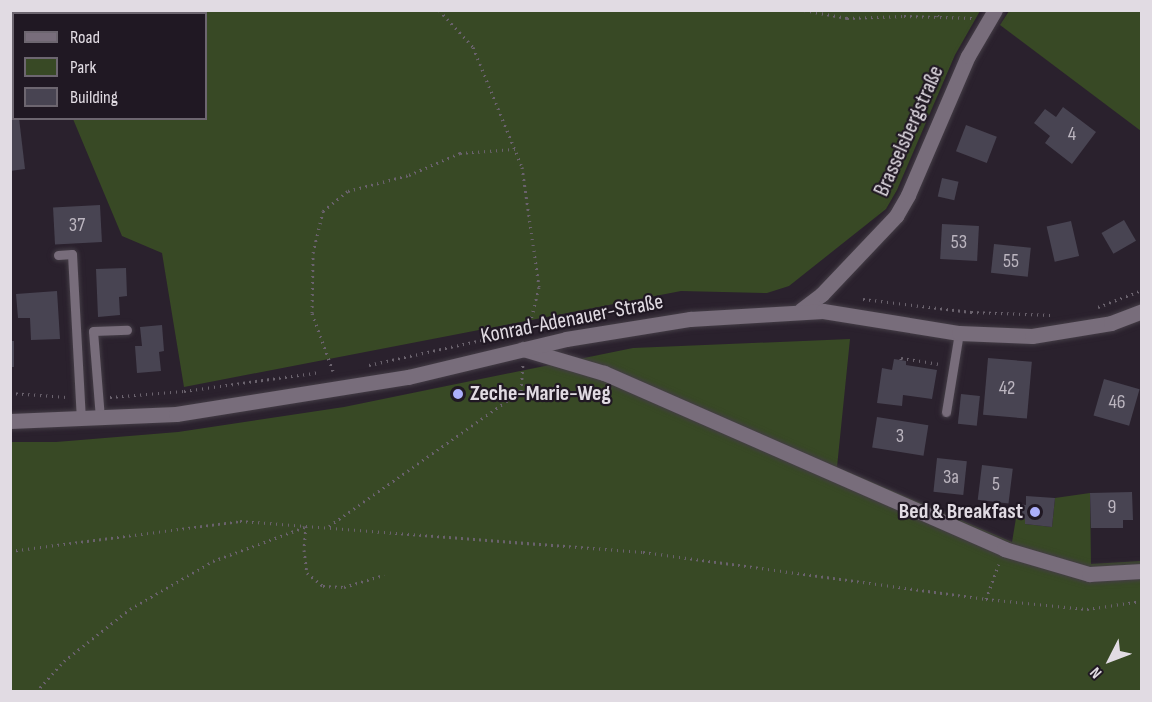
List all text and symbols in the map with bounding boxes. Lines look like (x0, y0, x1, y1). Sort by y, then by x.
legend (12, 12, 207, 120)
text: Road (70, 27, 100, 48)
text: Park (70, 57, 96, 78)
street label: Brasselsbergstraße (868, 62, 950, 200)
text: Building (70, 87, 118, 108)
house number: 4 (1068, 122, 1076, 146)
house number: 37 (69, 213, 85, 237)
house number: 53 (951, 230, 967, 254)
house number: 55 (1003, 249, 1019, 273)
street label: Konrad-Adenauer-Straße (479, 288, 665, 350)
house number: 42 (999, 376, 1015, 400)
place label: Zeche-Marie-Weg (470, 381, 611, 407)
marker: Zeche-Marie-Weg (451, 387, 465, 401)
house number: 46 (1108, 390, 1126, 414)
house number: 3 (896, 424, 904, 448)
house number: 3a (943, 465, 959, 489)
house number: 5 (992, 472, 1000, 496)
house number: 9 (1108, 495, 1116, 519)
place label: Bed & Breakfast (899, 499, 1023, 525)
marker: Bed & Breakfast (1028, 505, 1042, 519)
north arrow (1080, 630, 1140, 690)
text: N (1086, 663, 1106, 682)

